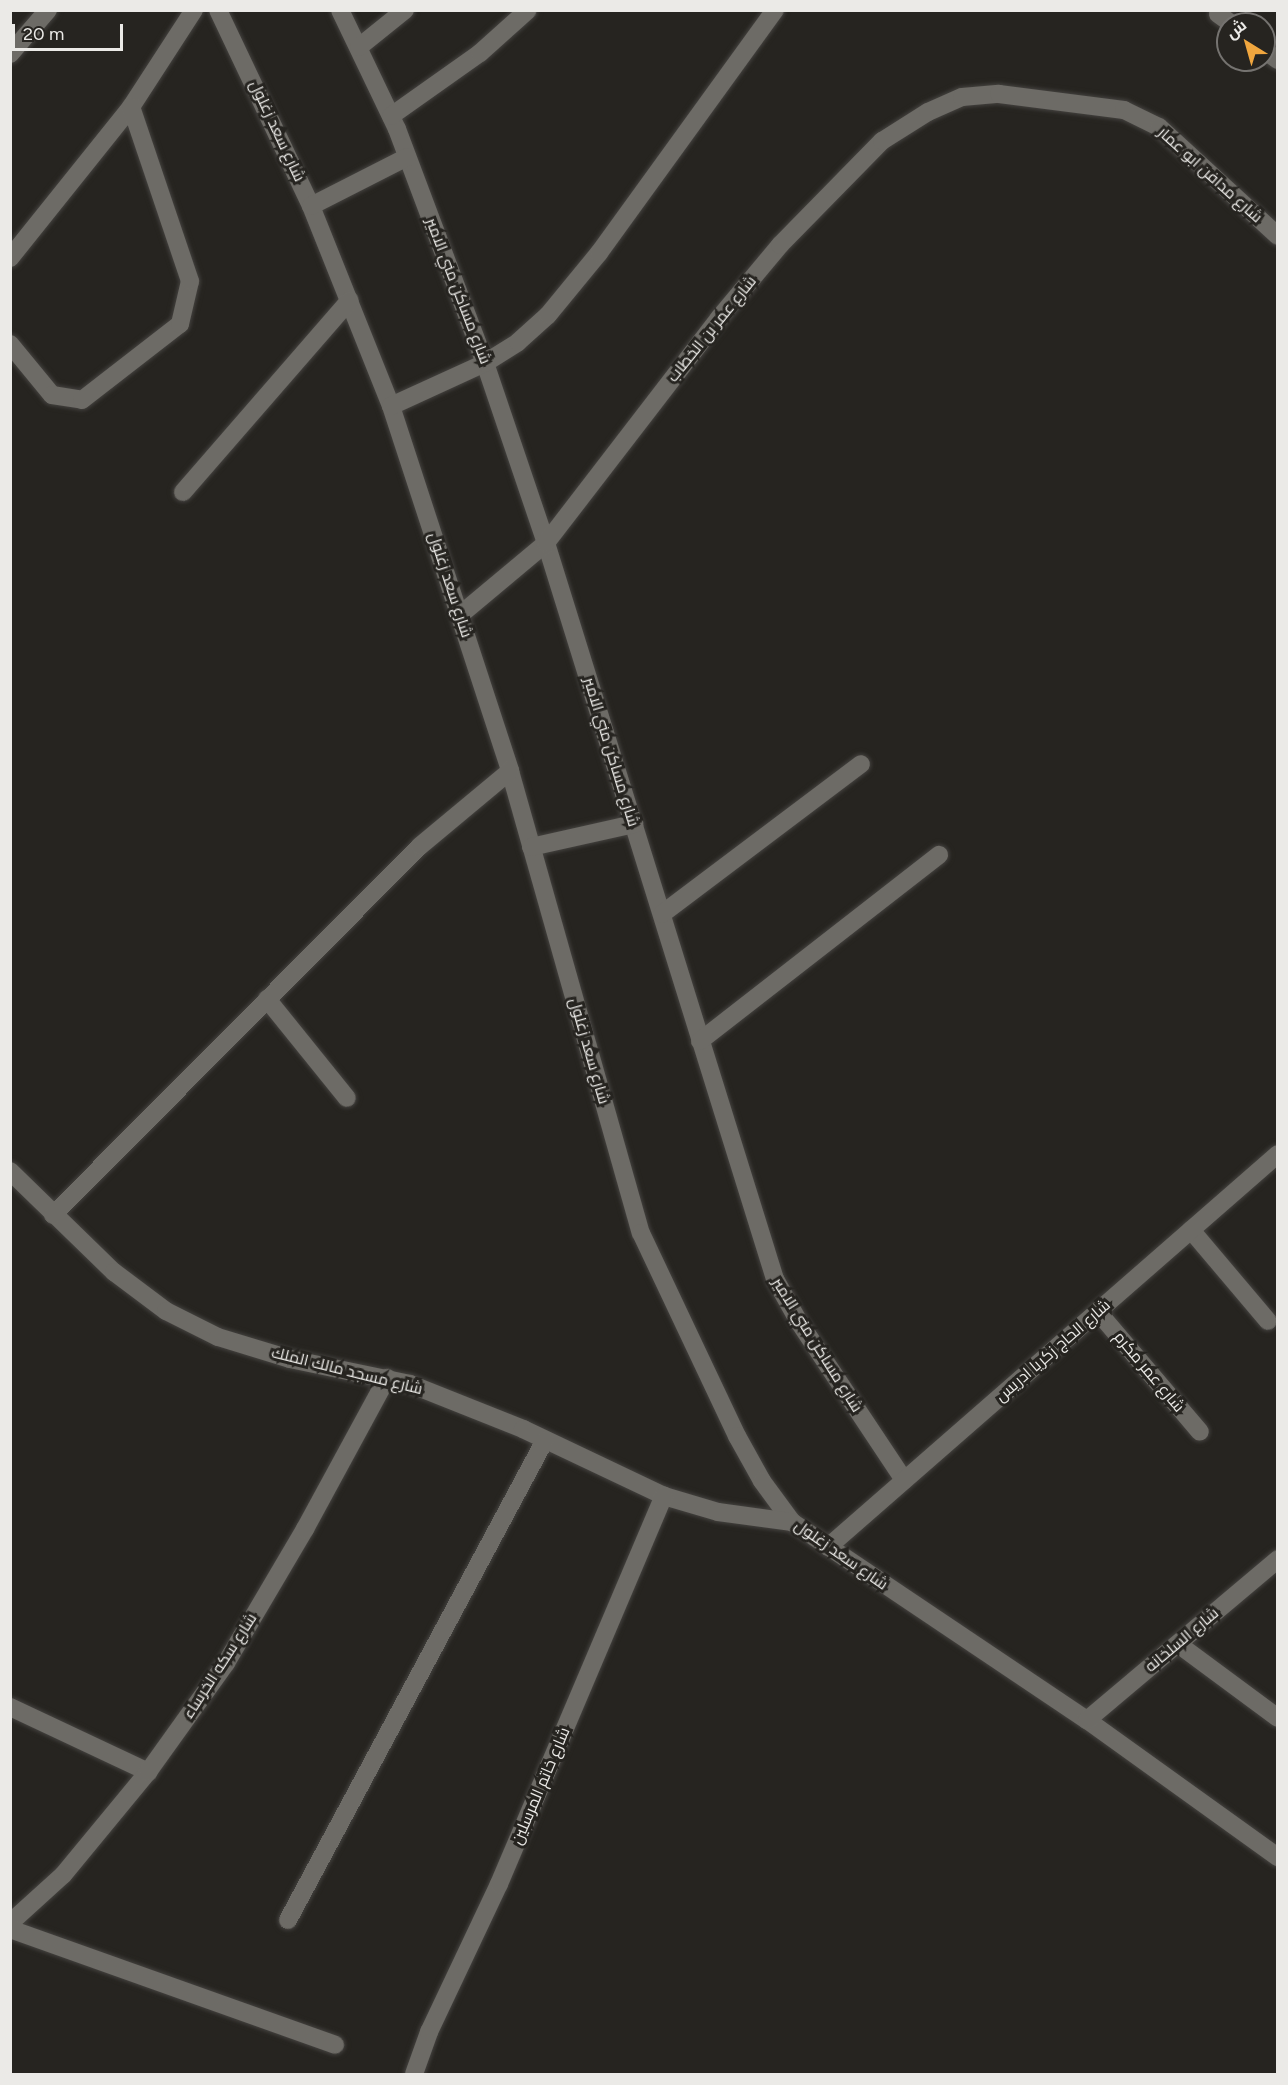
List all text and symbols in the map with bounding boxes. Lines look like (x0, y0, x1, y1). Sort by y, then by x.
scale bar (15, 12, 126, 50)
north arrow (1216, 12, 1276, 72)
text: ش (1222, 15, 1250, 43)
text: 20 m (23, 23, 64, 45)
street label: شارع سعد زغلول (245, 77, 309, 185)
street label: شارع مدافن ابو عمار (1154, 123, 1266, 227)
street label: شارع مساكن مني الامير (421, 215, 495, 367)
street label: شارع عمر بن الخطاب (663, 272, 761, 386)
street label: شارع سعد زغلول (424, 530, 476, 640)
street label: شارع مساكن مني الامير (579, 675, 643, 829)
street label: شارع سعد زغلول (565, 996, 613, 1106)
street label: شارع مساكن مني الامير (768, 1274, 866, 1416)
street label: شارع الحاج زكريا ادريس (992, 1296, 1114, 1406)
street label: شارع عمر مكرم (1110, 1328, 1188, 1416)
street label: شارع مسجد مالك الملك (269, 1343, 425, 1399)
street label: شارع سعد زغلول (791, 1516, 891, 1594)
street label: شارع السلخانه (1141, 1604, 1223, 1676)
street label: شارع سكه الخرساء (179, 1610, 261, 1722)
street label: شارع خاتم المرسلين (508, 1724, 574, 1848)

